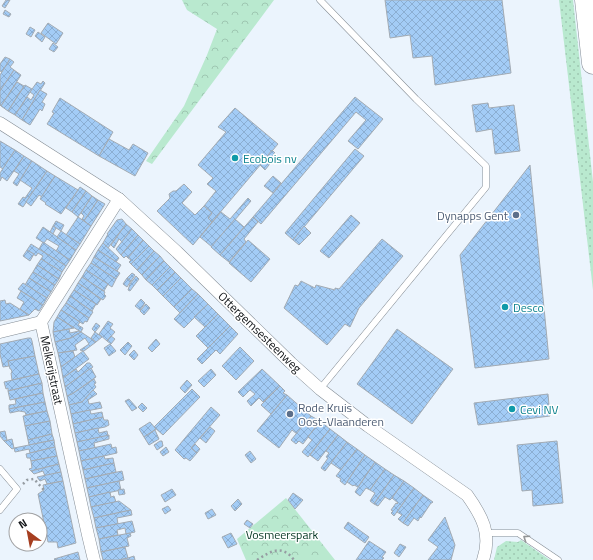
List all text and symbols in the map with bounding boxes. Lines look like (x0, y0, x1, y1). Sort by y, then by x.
place label: Ecobois nv (243, 149, 297, 168)
marker: Ecobois nv (230, 153, 240, 163)
place label: Dynapps Gent (437, 206, 509, 225)
marker: Dynapps Gent (511, 210, 521, 220)
street label: Ottergemsesteenweg (214, 287, 306, 377)
place label: Desco (513, 298, 544, 317)
marker: Desco (500, 302, 510, 312)
street label: Melkerijstraat (35, 334, 69, 407)
place label: Rode Kruis Oost-Vlaanderen (298, 398, 384, 431)
place label: Cevi NV (520, 400, 559, 419)
marker: Cevi NV (507, 404, 517, 414)
marker: Rode Kruis Oost-Vlaanderen (285, 409, 295, 419)
north arrow (8, 512, 48, 552)
text: N (15, 515, 30, 532)
park label: Vosmeerspark (246, 525, 319, 544)
one-way arrow (523, 535, 530, 543)

